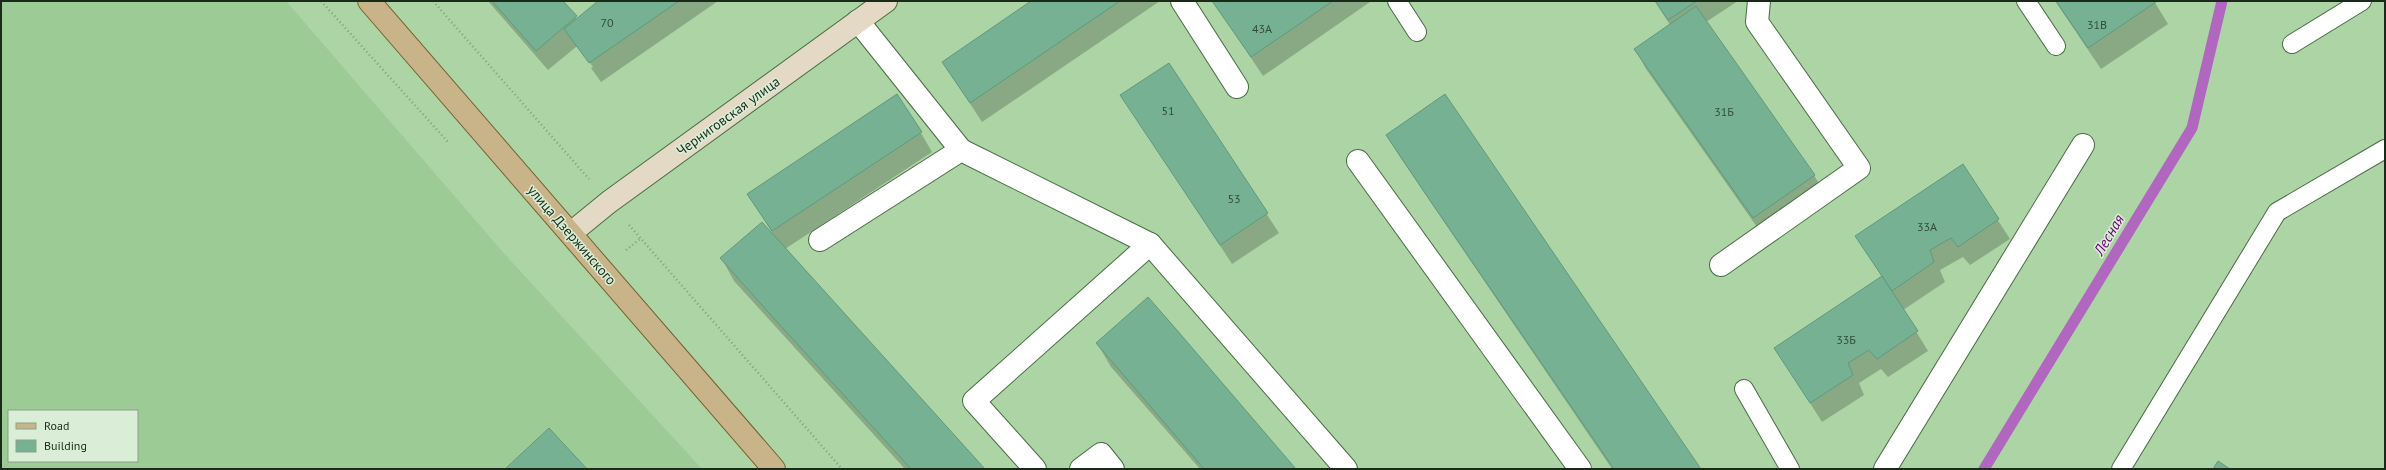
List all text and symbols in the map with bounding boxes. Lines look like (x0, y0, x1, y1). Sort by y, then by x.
house number: 70 (600, 15, 614, 30)
house number: 31В (2087, 17, 2107, 32)
house number: 43А (1252, 21, 1272, 36)
street label: Черниговская улица (673, 72, 783, 160)
house number: 51 (1161, 103, 1175, 118)
house number: 31Б (1714, 104, 1734, 119)
street label: улица Дзержинского (524, 181, 620, 289)
house number: 53 (1227, 191, 1241, 206)
water label: Лесная (2089, 211, 2128, 259)
house number: 33А (1917, 219, 1937, 234)
house number: 33Б (1836, 332, 1856, 347)
legend (8, 410, 138, 462)
text: Road (44, 418, 69, 433)
text: Building (44, 438, 87, 453)

